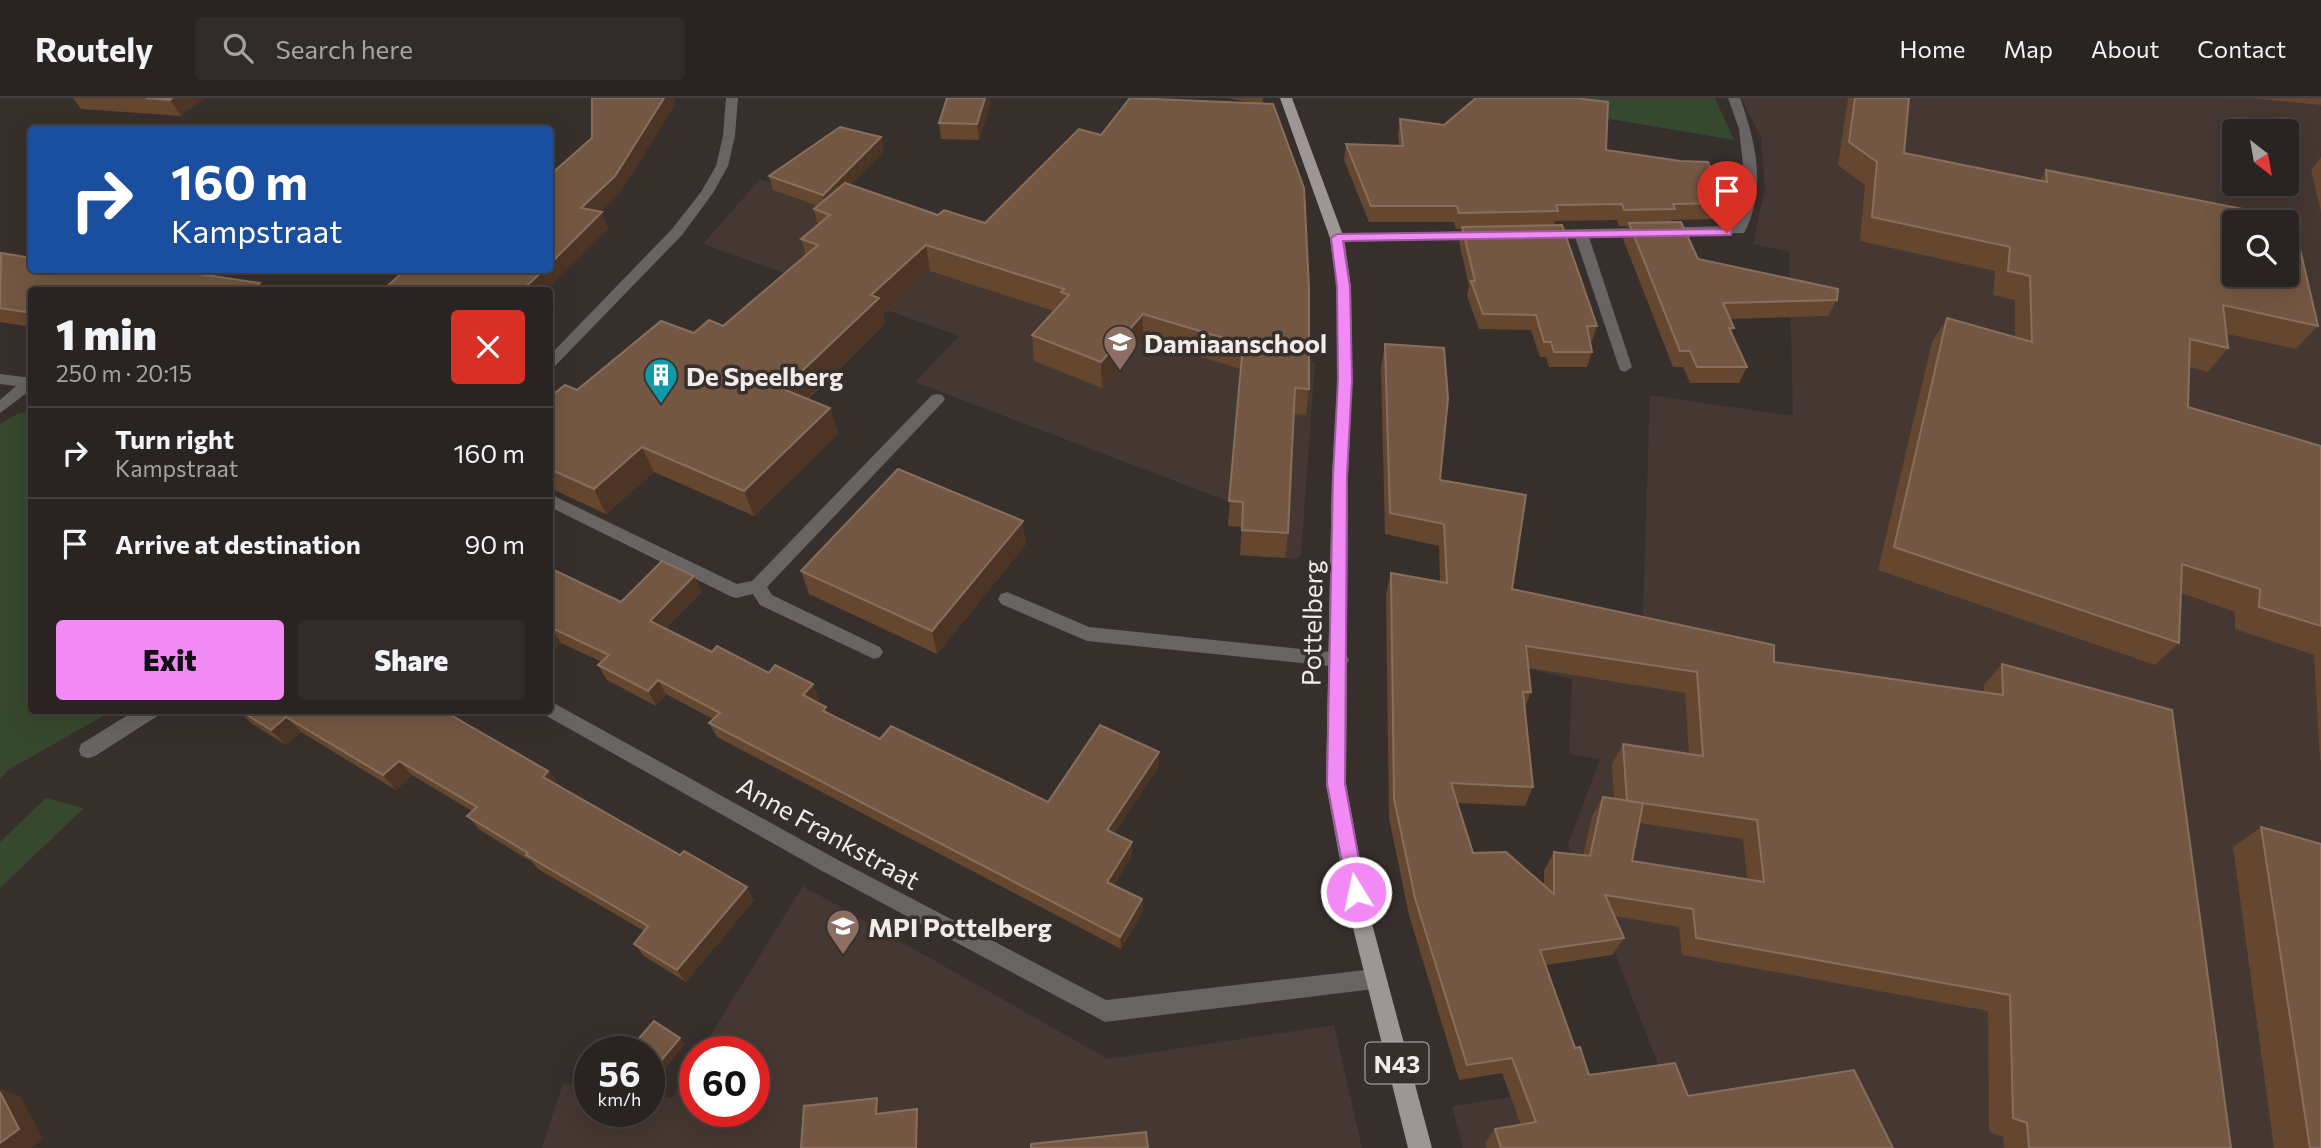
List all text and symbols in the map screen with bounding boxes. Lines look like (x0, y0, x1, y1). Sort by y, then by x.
search box (195, 17, 685, 80)
text: Routely (35, 28, 153, 69)
icon: search (219, 29, 257, 67)
text: Search here (275, 33, 413, 64)
text: Home (1900, 34, 1966, 63)
text: Map (2004, 34, 2053, 63)
text: About (2091, 34, 2159, 63)
text: Contact (2197, 34, 2286, 63)
north arrow (2222, 119, 2300, 196)
map controls (2222, 119, 2299, 287)
text: 160 m (171, 150, 308, 210)
icon: right (56, 154, 147, 245)
pin (1697, 161, 1757, 233)
icon: arrive (1708, 172, 1746, 210)
text: Kampstraat (171, 210, 342, 250)
button: search (2222, 210, 2299, 287)
text: 1 min (56, 307, 157, 359)
button: close (451, 310, 525, 384)
school or university icon: Damiaanschool (1101, 323, 1139, 372)
place label: Damiaanschool (1144, 327, 1327, 358)
building icon: De Speelberg (642, 356, 680, 405)
text: 250 m · 20:15 (56, 359, 192, 387)
place label: De Speelberg (686, 360, 843, 391)
text: Turn right (115, 423, 234, 454)
icon: right (56, 434, 94, 472)
text: 160 m (453, 437, 525, 468)
text: Kampstraat (115, 454, 238, 482)
icon: arrive (56, 525, 94, 563)
text: Arrive at destination (115, 528, 361, 559)
text: 90 m (465, 528, 525, 559)
street label: Pottelberg (1294, 560, 1328, 686)
button: Exit (56, 620, 284, 700)
button: Share (298, 620, 525, 700)
street label: Anne Frankstraat (732, 769, 926, 895)
position arrow (1319, 855, 1393, 929)
school or university icon: MPI Pottelberg (824, 907, 862, 956)
place label: MPI Pottelberg (868, 911, 1052, 942)
speed limit sign: 60 (679, 1036, 770, 1127)
road number: N43 (1366, 1043, 1428, 1084)
text: 56 (598, 1051, 640, 1094)
text: km/h (598, 1088, 641, 1110)

